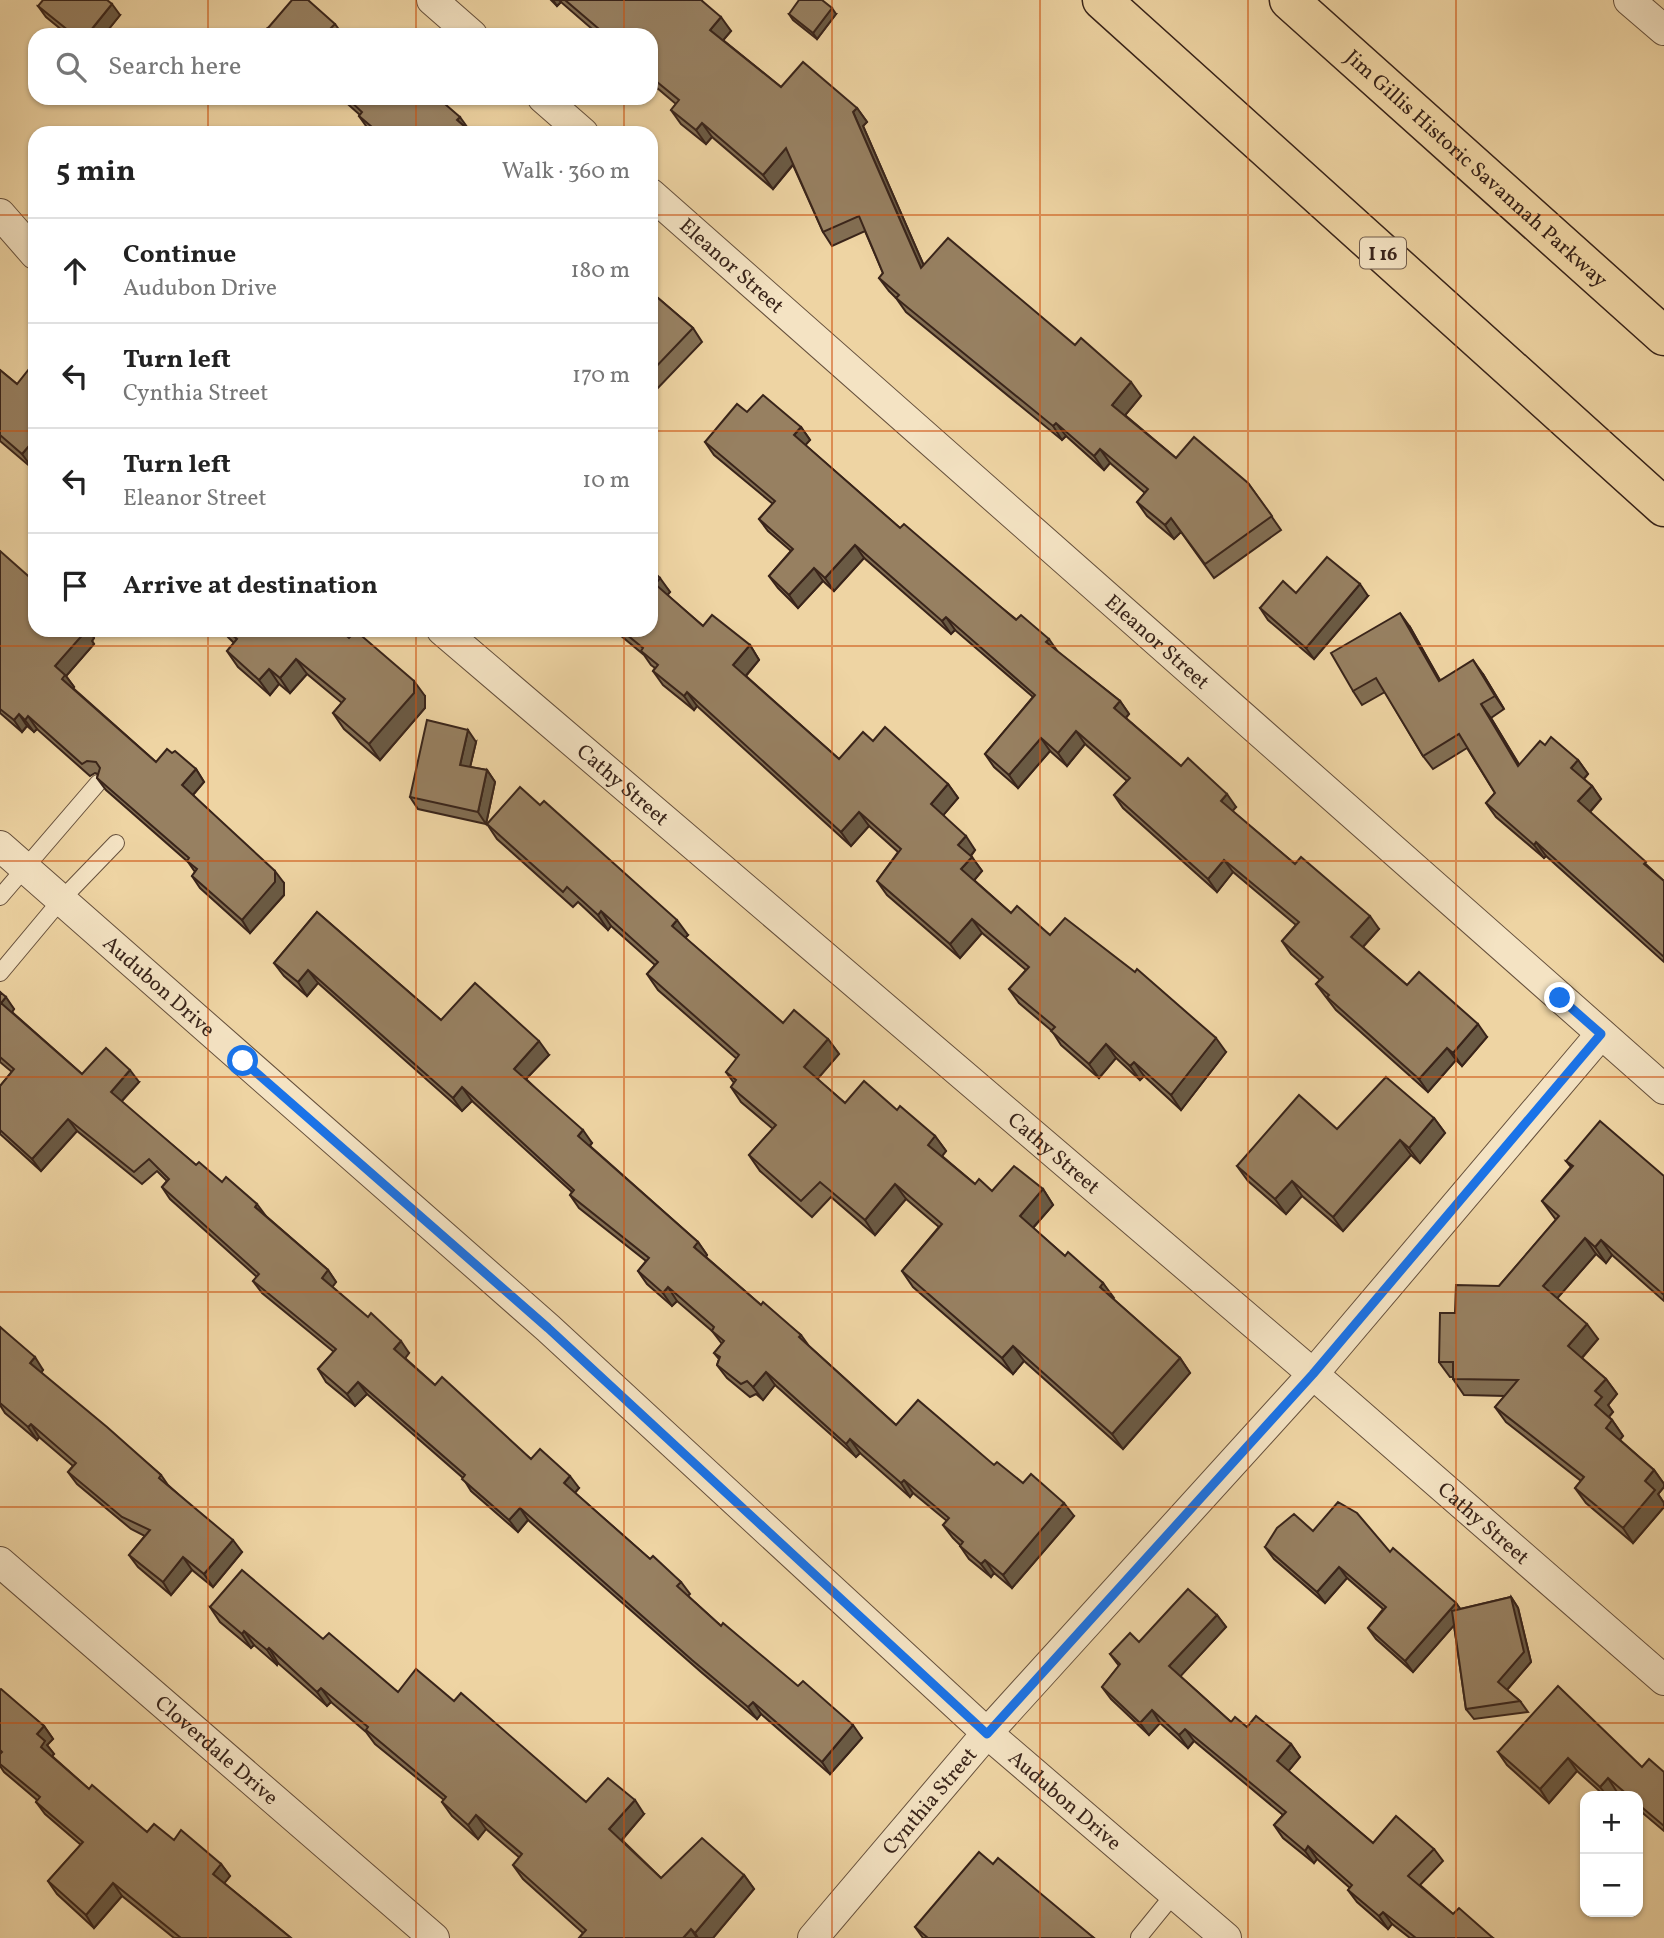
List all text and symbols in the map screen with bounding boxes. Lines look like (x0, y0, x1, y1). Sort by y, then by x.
search box (28, 28, 658, 105)
street label: Jim Gillis Historic Savannah Parkway (1338, 44, 1614, 295)
icon: search (52, 48, 90, 86)
text: Search here (108, 49, 241, 85)
text: 5 min (56, 151, 136, 193)
text: Walk · 360 m (502, 156, 630, 188)
street label: Eleanor Street (672, 212, 790, 321)
text: Continue (123, 237, 236, 273)
road number: I 16 (1360, 238, 1406, 268)
icon: ahead (56, 252, 94, 290)
text: 180 m (571, 255, 630, 287)
text: Audubon Drive (123, 273, 277, 305)
text: Turn left (123, 342, 231, 378)
icon: left (56, 357, 94, 395)
text: 170 m (572, 360, 630, 392)
text: Cynthia Street (123, 378, 268, 410)
text: Turn left (123, 447, 231, 483)
icon: left (56, 462, 94, 500)
text: 10 m (582, 465, 630, 497)
text: Eleanor Street (123, 483, 267, 515)
icon: arrive (56, 567, 94, 605)
text: Arrive at destination (123, 568, 378, 604)
street label: Eleanor Street (1098, 588, 1215, 697)
street label: Cathy Street (570, 738, 674, 833)
street label: Audubon Drive (96, 930, 221, 1045)
route end (1544, 982, 1575, 1013)
route start (227, 1045, 258, 1076)
street label: Cathy Street (1001, 1106, 1105, 1202)
street label: Cathy Street (1431, 1476, 1535, 1572)
street label: Cloverdale Drive (148, 1689, 284, 1813)
street label: Cynthia Street (877, 1742, 985, 1862)
street label: Audubon Drive (1001, 1744, 1127, 1858)
map controls (1580, 1791, 1643, 1917)
button: + (1580, 1791, 1643, 1854)
button: − (1580, 1854, 1643, 1917)

